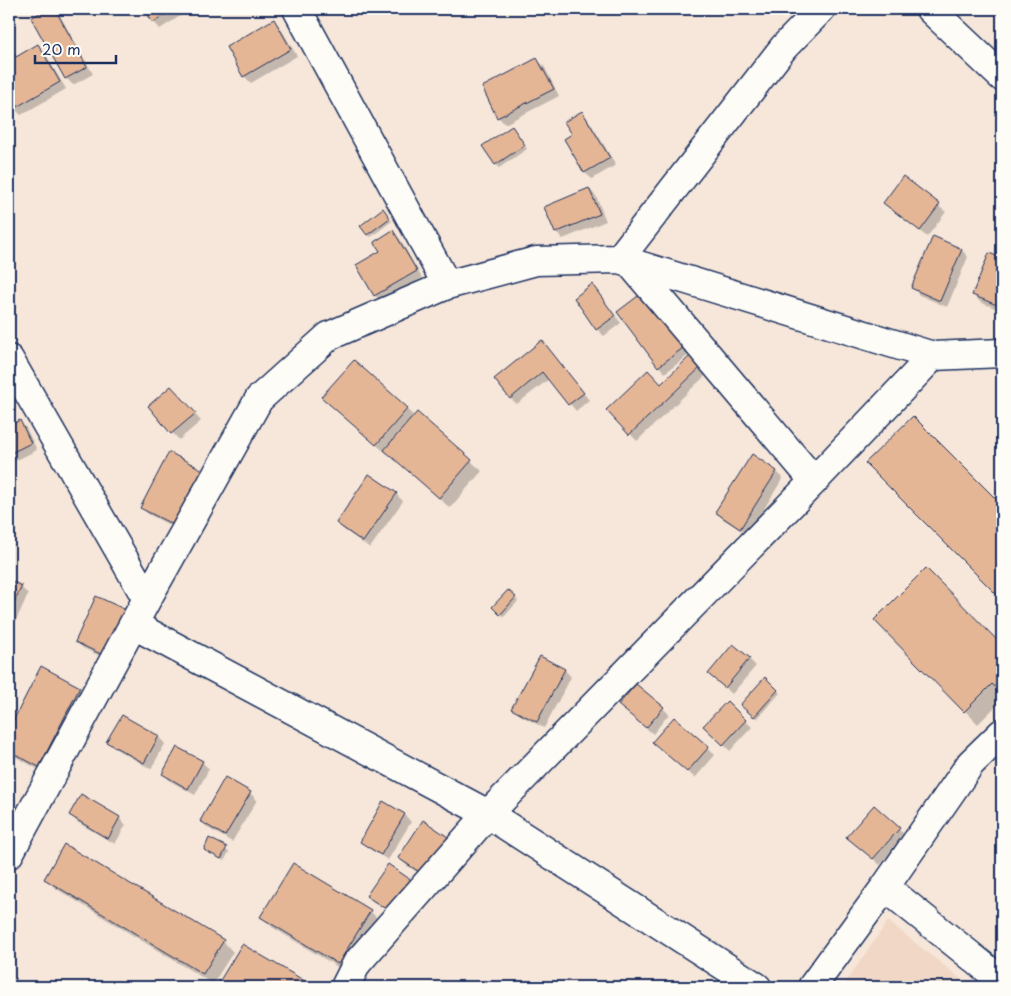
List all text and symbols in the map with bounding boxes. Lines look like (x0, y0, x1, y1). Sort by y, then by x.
scale bar (35, 32, 116, 64)
text: 20 m (42, 37, 81, 60)

